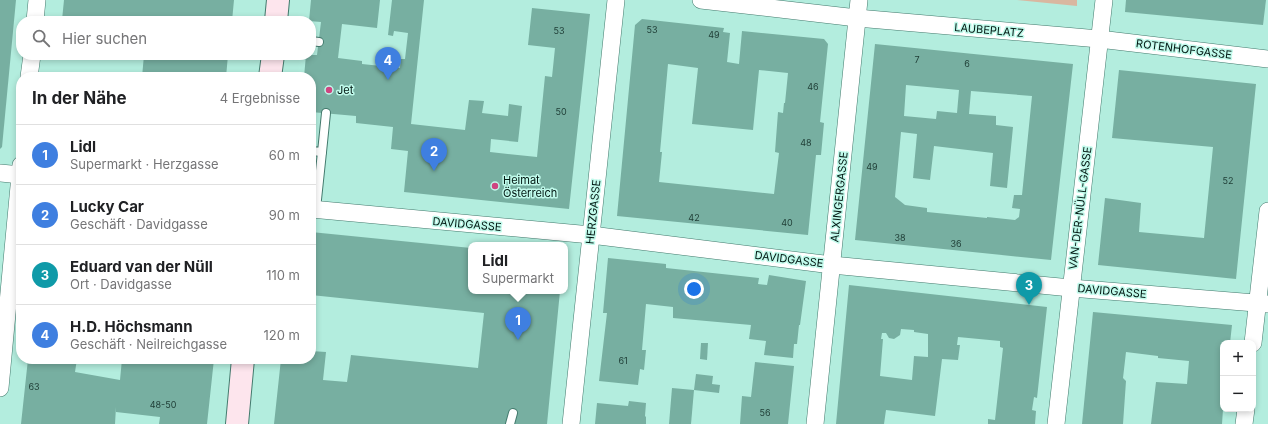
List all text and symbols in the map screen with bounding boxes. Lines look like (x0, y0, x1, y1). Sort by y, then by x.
search box (16, 16, 316, 60)
street label: LAUBEPLATZ (954, 20, 1024, 40)
house number: 53 (646, 24, 658, 35)
house number: 53 (553, 25, 565, 36)
icon: search (30, 27, 52, 49)
text: Hier suchen (62, 29, 147, 48)
house number: 49 (708, 29, 720, 40)
street label: ROTENHOFGASSE (1135, 36, 1233, 62)
pin: 4 (375, 47, 401, 80)
house number: 7 (914, 54, 920, 65)
house number: 6 (964, 58, 970, 69)
house number: 46 (807, 81, 819, 92)
place label: Jet (337, 83, 354, 97)
marker: Jet (324, 85, 334, 95)
text: In der Nähe (32, 88, 127, 108)
text: 4 Ergebnisse (220, 90, 300, 106)
house number: 50 (555, 106, 567, 117)
text: Lidl (70, 137, 96, 156)
house number: 48 (800, 137, 812, 148)
pin: 2 (421, 138, 447, 171)
street label: VAN-DER-NÜLL-GASSE (1066, 146, 1094, 270)
text: 1 (42, 147, 48, 163)
text: 60 m (269, 147, 300, 163)
street label: ALXINGERGASSE (827, 151, 851, 243)
text: Supermarkt · Herzgasse (70, 156, 219, 172)
house number: 49 (866, 161, 878, 172)
place label: Heimat Österreich (503, 173, 557, 200)
house number: 52 (1223, 175, 1233, 186)
street label: HERZGASSE (583, 179, 603, 245)
marker: Heimat Österreich (490, 181, 500, 191)
text: Lucky Car (70, 197, 144, 216)
text: 2 (41, 207, 49, 223)
text: 90 m (269, 207, 300, 223)
house number: 42 (688, 212, 700, 223)
street label: DAVIDGASSE (432, 214, 502, 234)
text: Geschäft · Davidgasse (70, 216, 208, 232)
house number: 40 (781, 217, 793, 228)
house number: 38 (894, 232, 906, 243)
house number: 36 (950, 238, 962, 249)
popup (468, 242, 568, 294)
street label: DAVIDGASSE (754, 248, 824, 270)
text: Lidl (482, 251, 508, 270)
text: Eduard van der Nüll (70, 257, 213, 276)
text: 3 (41, 267, 49, 283)
text: 110 m (266, 267, 300, 283)
text: Supermarkt (482, 270, 554, 286)
pin: 3 (1016, 272, 1042, 305)
text: Ort · Davidgasse (70, 276, 172, 292)
your location (684, 279, 704, 299)
street label: DAVIDGASSE (1077, 281, 1147, 301)
pin: 1 (505, 307, 531, 340)
text: H.D. Höchsmann (70, 317, 193, 336)
text: 4 (41, 327, 49, 343)
text: 120 m (264, 327, 300, 343)
text: Geschäft · Neilreichgasse (70, 336, 227, 352)
map controls (1220, 340, 1256, 412)
button: + (1220, 340, 1256, 376)
house number: 61 (618, 355, 628, 366)
button: − (1220, 376, 1256, 412)
house number: 63 (28, 381, 40, 392)
house number: 48-50 (150, 399, 177, 410)
house number: 56 (759, 407, 771, 418)

